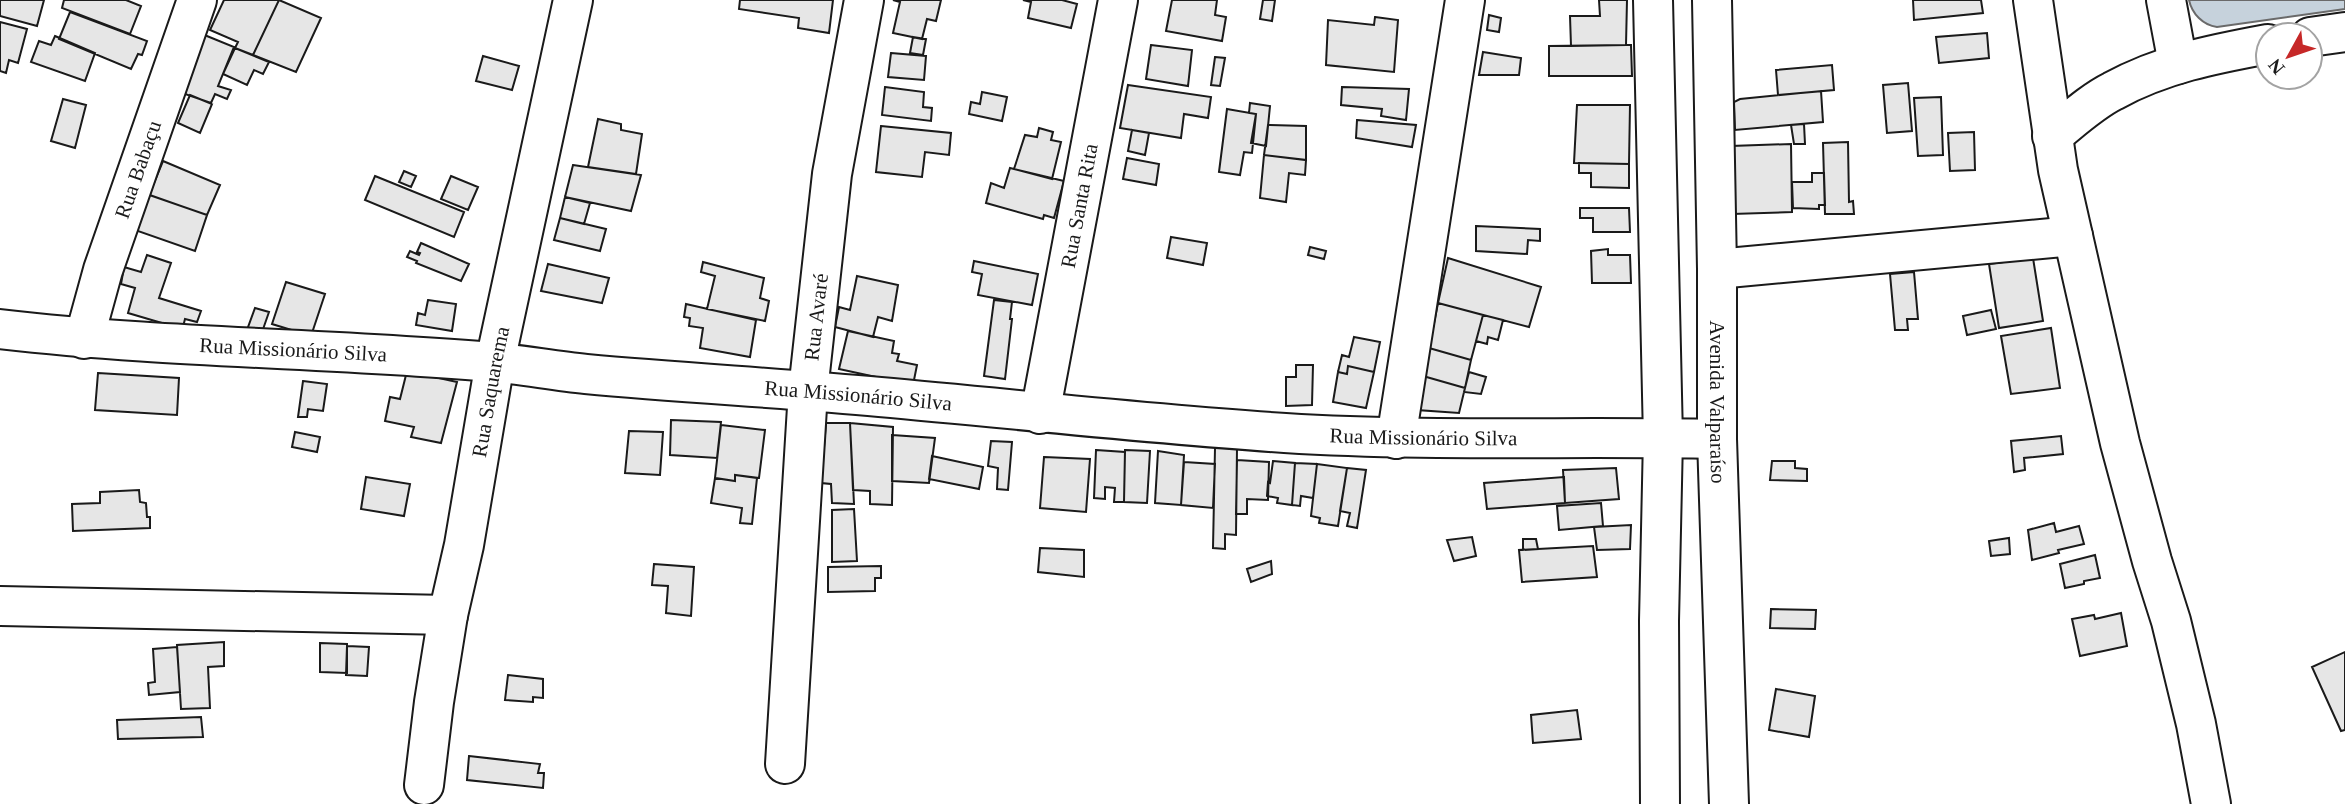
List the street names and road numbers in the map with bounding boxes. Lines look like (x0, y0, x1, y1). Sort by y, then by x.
street label: Rua Babaçu (110, 117, 166, 222)
street label: Rua Santa Rita (1056, 141, 1103, 270)
street label: Rua Avaré (799, 272, 833, 362)
street label: Avenida Valparaíso (1705, 320, 1730, 484)
street label: Rua Saquarema (467, 324, 514, 459)
street label: Rua Missionário Silva (199, 333, 388, 367)
street label: Rua Missionário Silva (764, 376, 954, 416)
street label: Rua Missionário Silva (1329, 423, 1518, 450)

